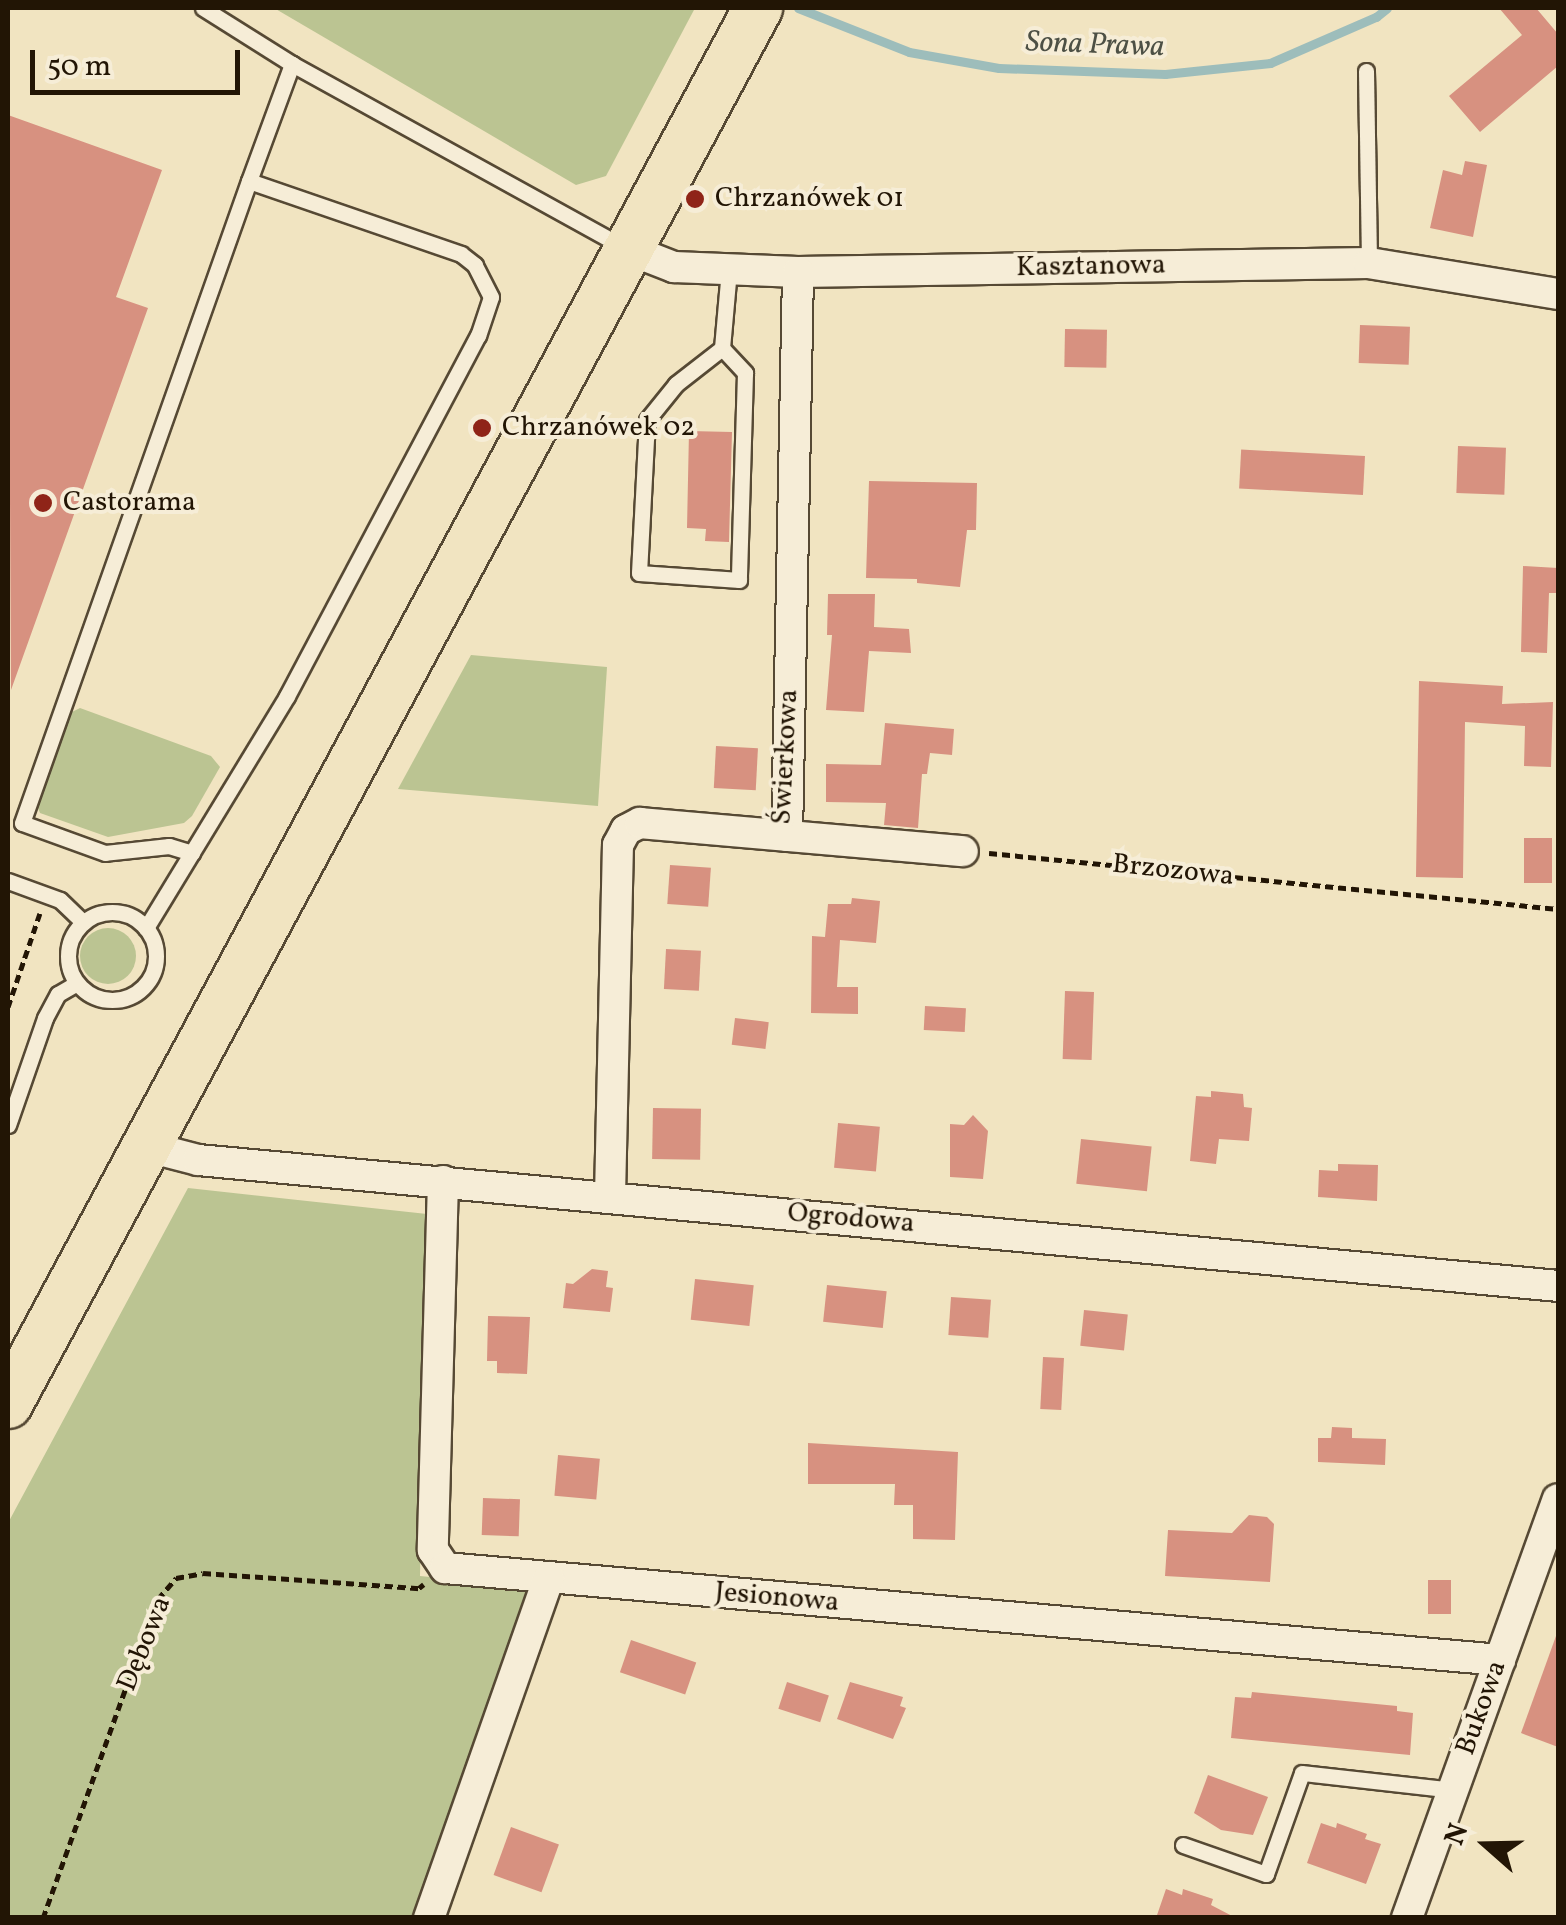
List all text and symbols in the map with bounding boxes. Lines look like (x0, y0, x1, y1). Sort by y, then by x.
water label: Sona Prawa (1025, 25, 1165, 65)
scale bar (35, 30, 245, 92)
text: 50 m (47, 46, 111, 88)
place label: Chrzanówek 01 (715, 182, 904, 216)
marker: Chrzanówek 01 (684, 188, 706, 210)
street label: Kasztanowa (1016, 249, 1166, 285)
place label: Chrzanówek 02 (502, 411, 695, 445)
marker: Chrzanówek 02 (471, 417, 493, 439)
place label: Castorama (63, 486, 196, 520)
marker: Castorama (32, 492, 54, 514)
street label: Świerkowa (766, 688, 806, 826)
street label: Brzozowa (1110, 848, 1236, 894)
street label: Ogrodowa (786, 1197, 916, 1241)
street label: Jesionowa (713, 1576, 841, 1620)
street label: Dębowa (111, 1592, 179, 1696)
street label: Bukowa (1449, 1656, 1515, 1760)
north arrow (1436, 1795, 1536, 1895)
text: N (1436, 1818, 1479, 1851)

